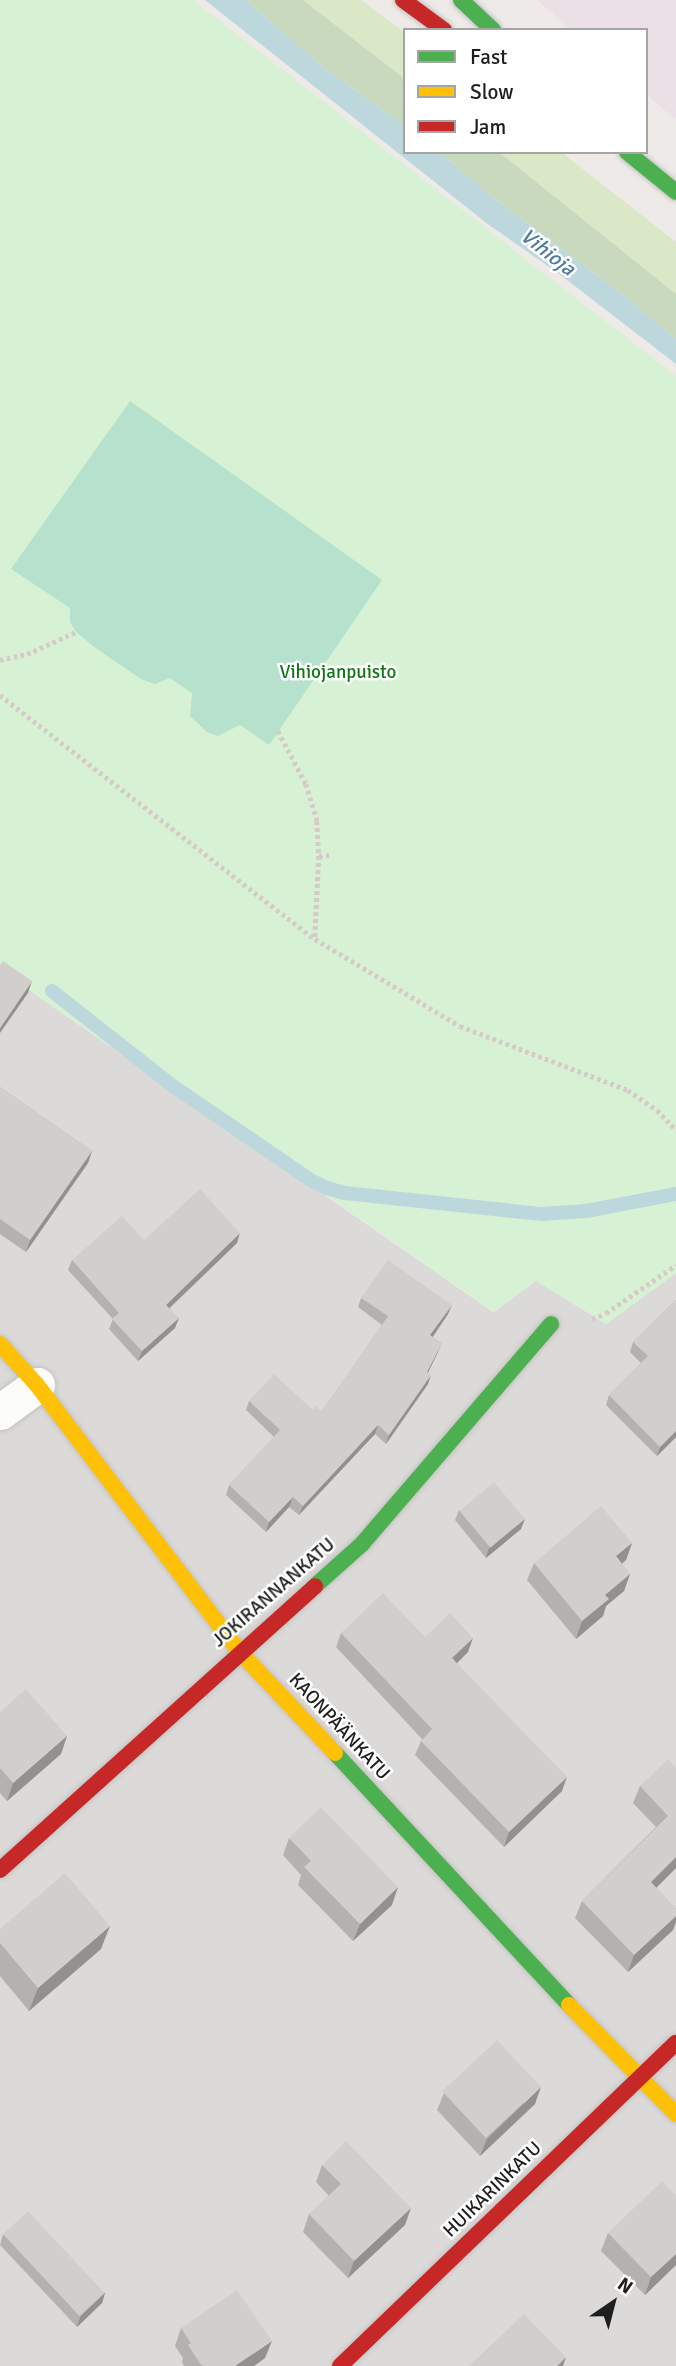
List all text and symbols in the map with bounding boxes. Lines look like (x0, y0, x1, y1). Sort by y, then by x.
legend (403, 28, 648, 154)
text: Fast (470, 44, 507, 70)
text: Slow (470, 79, 514, 105)
text: Jam (470, 114, 506, 140)
water label: Vihioja (516, 223, 580, 281)
park label: Vihiojanpuisto (280, 662, 396, 684)
street label: JOKIRANNANKATU (208, 1534, 340, 1652)
street label: KAONPÄÄNKATU (284, 1669, 394, 1785)
street label: HUIKARINKATU (439, 2137, 547, 2243)
north arrow (578, 2268, 648, 2338)
text: N (613, 2272, 637, 2299)

